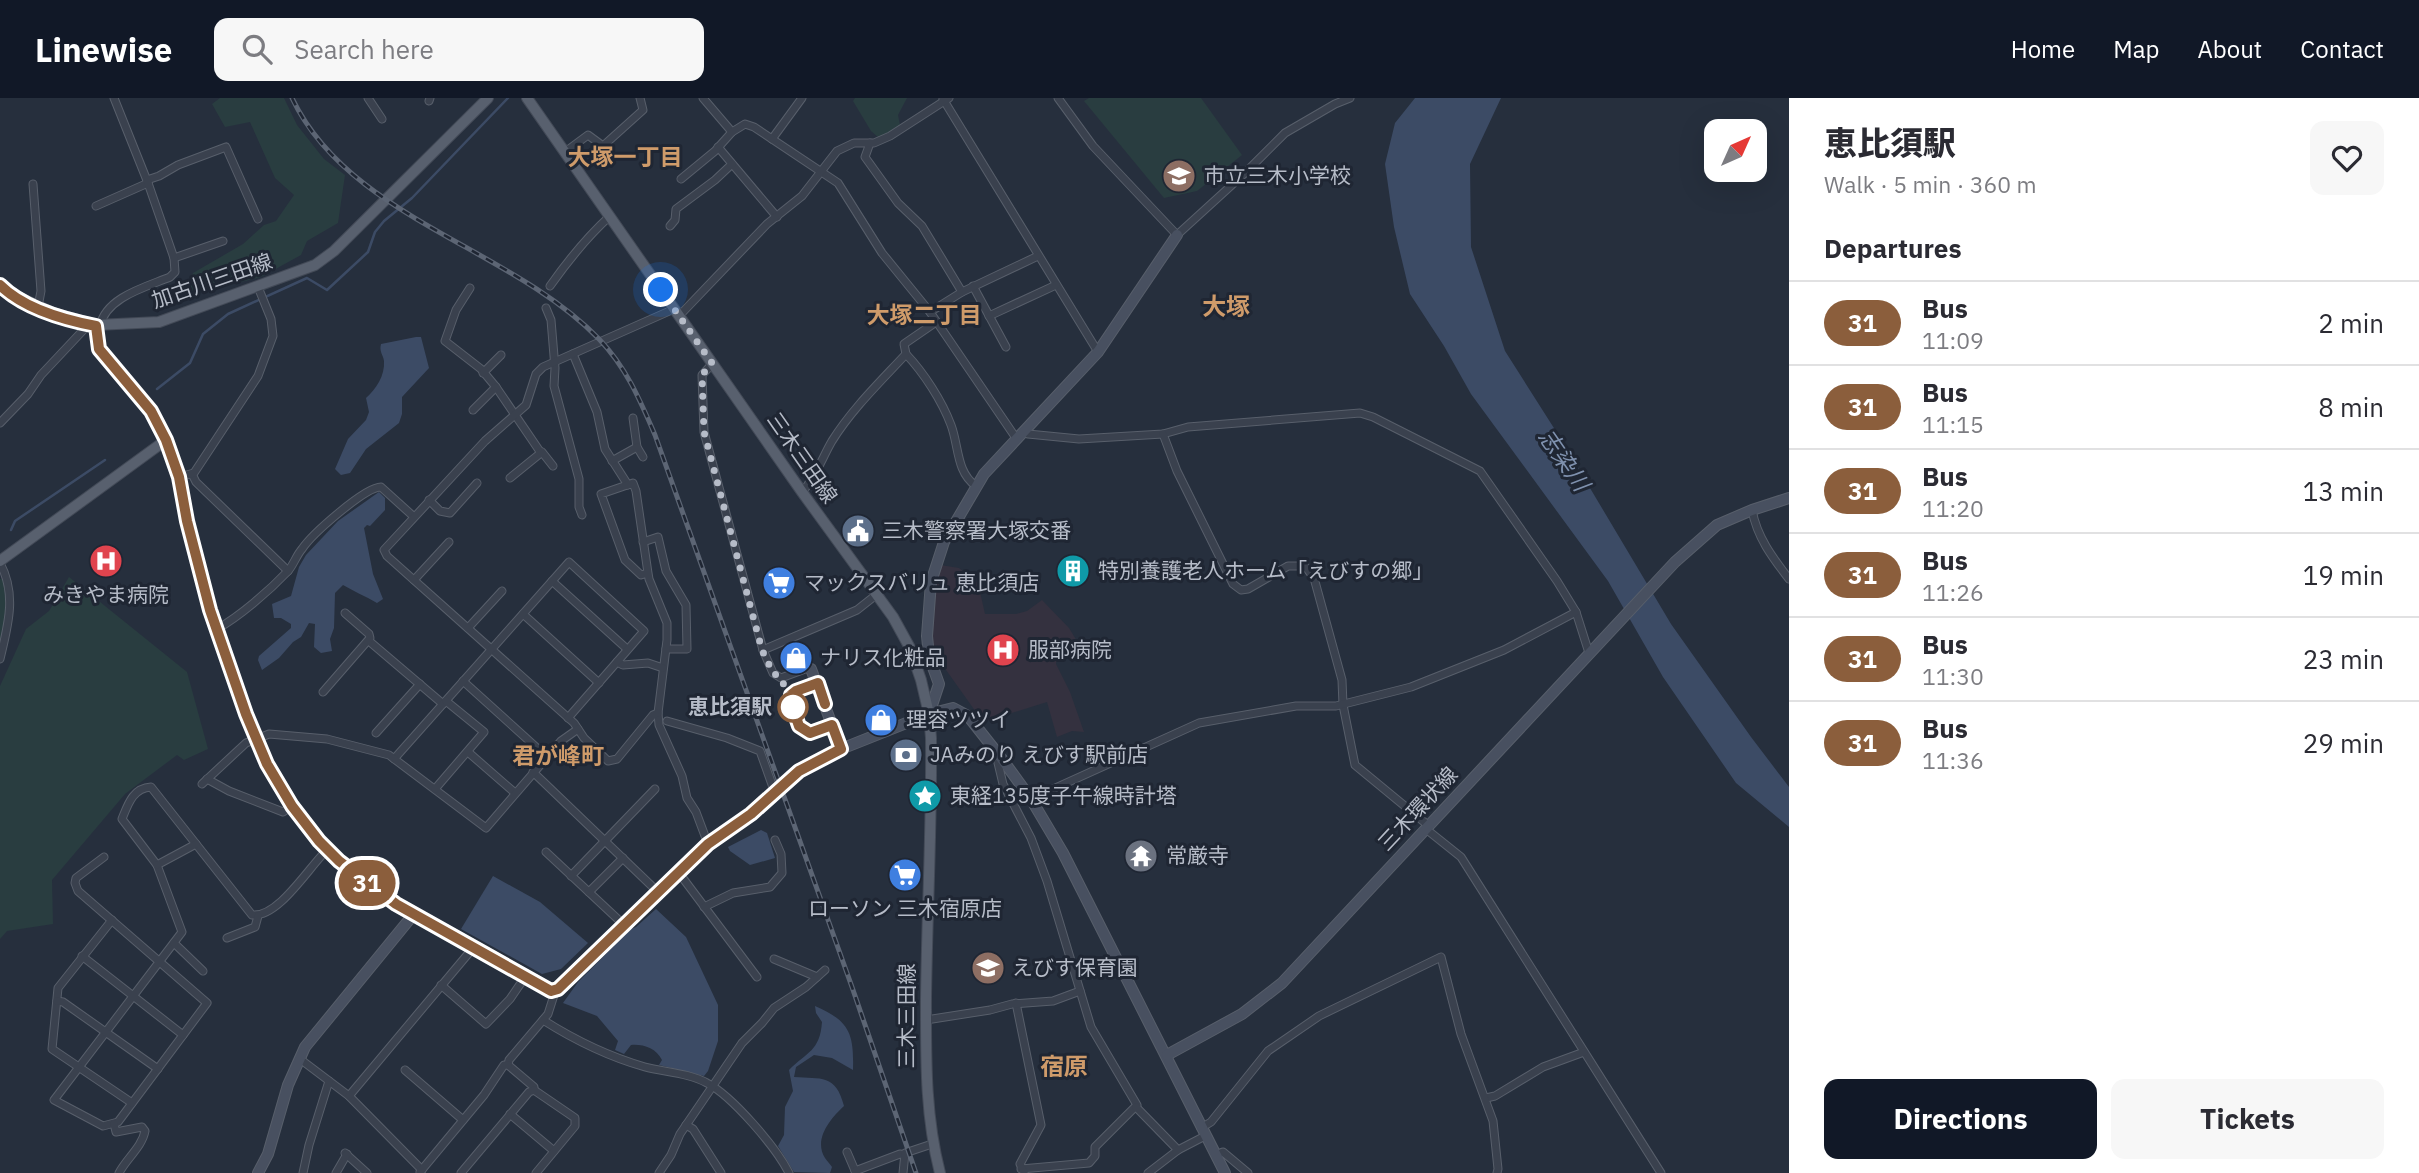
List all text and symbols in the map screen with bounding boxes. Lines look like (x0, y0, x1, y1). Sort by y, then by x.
search box (214, 18, 704, 81)
text: Linewise (35, 28, 172, 71)
icon: search (238, 30, 276, 68)
text: Search here (294, 32, 434, 66)
text: Home (2011, 33, 2075, 65)
text: Map (2113, 33, 2159, 65)
text: About (2197, 33, 2262, 65)
text: Contact (2300, 33, 2384, 65)
north arrow (1704, 119, 1768, 182)
map controls (1704, 119, 1767, 182)
text: 恵比須駅 (1824, 121, 1956, 164)
button: heart (2310, 121, 2384, 195)
district label: 大塚一丁目 (568, 141, 683, 171)
school or university icon: 市立三木小学校 (1160, 157, 1198, 195)
place label: 市立三木小学校 (1204, 161, 1351, 189)
text: Walk · 5 min · 360 m (1824, 169, 2037, 199)
text: Departures (1824, 231, 1962, 265)
street label: 加古川三田線 (148, 246, 276, 314)
your location (643, 272, 678, 307)
district label: 大塚 (1202, 290, 1250, 322)
text: Bus (1922, 291, 1968, 325)
district label: 大塚二丁目 (867, 299, 982, 329)
text: 2 min (2318, 306, 2384, 340)
text: 31 (1848, 307, 1877, 339)
text: 11:09 (1922, 325, 1984, 355)
text: Bus (1922, 375, 1968, 409)
text: 8 min (2318, 390, 2384, 424)
text: 31 (1848, 391, 1877, 423)
street label: 三木三田線 (761, 406, 844, 508)
text: 11:15 (1922, 409, 1984, 439)
water label: 志染川 (1533, 423, 1599, 499)
text: Bus (1922, 459, 1968, 493)
text: 13 min (2303, 474, 2384, 508)
text: 31 (1848, 475, 1877, 507)
text: 11:20 (1922, 493, 1984, 523)
public building icon: 三木警察署大塚交番 (839, 512, 877, 550)
place label: 三木警察署大塚交番 (882, 516, 1071, 544)
hospital icon: みきやま病院 (87, 542, 125, 580)
text: Bus (1922, 543, 1968, 577)
building icon: 特別養護老人ホーム「えびすの郷」 (1054, 552, 1092, 590)
place label: 特別養護老人ホーム「えびすの郷」 (1098, 556, 1433, 584)
text: 19 min (2303, 558, 2384, 592)
text: 31 (1848, 559, 1877, 591)
supermarket icon: マックスバリュ 恵比須店 (760, 564, 798, 602)
place label: マックスバリュ 恵比須店 (804, 568, 1039, 596)
text: 11:26 (1922, 577, 1984, 607)
place label: みきやま病院 (43, 580, 169, 608)
text: Bus (1922, 627, 1968, 661)
hospital icon: 服部病院 (984, 631, 1022, 669)
place label: 服部病院 (1028, 635, 1112, 663)
shop icon: ナリス化粧品 (777, 639, 815, 677)
text: 23 min (2303, 642, 2384, 676)
place label: ナリス化粧品 (820, 643, 946, 671)
text: 31 (1848, 643, 1877, 675)
text: 11:30 (1922, 661, 1984, 691)
place label: 恵比須駅 (688, 692, 772, 720)
marker: 恵比須駅 (778, 692, 808, 722)
shop icon: 理容ツツイ (862, 701, 900, 739)
place label: 理容ツツイ (906, 705, 1011, 733)
text: Bus (1922, 711, 1968, 745)
text: 29 min (2303, 726, 2384, 760)
text: 31 (1848, 727, 1877, 759)
bank icon: JAみのり えびす駅前店 (887, 736, 925, 774)
district label: 君が峰町 (512, 740, 604, 770)
place label: JAみのり えびす駅前店 (930, 740, 1148, 768)
text: 11:36 (1922, 745, 1984, 775)
street label: 三木環状線 (1371, 760, 1463, 856)
place icon: 東経135度子午線時計塔 (906, 777, 944, 815)
place label: 東経135度子午線時計塔 (950, 781, 1177, 809)
temple icon: 常厳寺 (1122, 837, 1160, 875)
place label: 常厳寺 (1166, 841, 1229, 869)
supermarket icon: ローソン 三木宿原店 (886, 856, 924, 894)
line badge: 31 (336, 860, 398, 906)
text: 31 (353, 867, 381, 899)
place label: ローソン 三木宿原店 (808, 894, 1002, 922)
school or university icon: えびす保育園 (969, 949, 1007, 987)
place label: えびす保育園 (1012, 953, 1138, 981)
street label: 三木三田線 (892, 964, 920, 1069)
district label: 宿原 (1040, 1050, 1088, 1082)
button: Directions (1824, 1079, 2097, 1159)
button: Tickets (2111, 1079, 2384, 1159)

